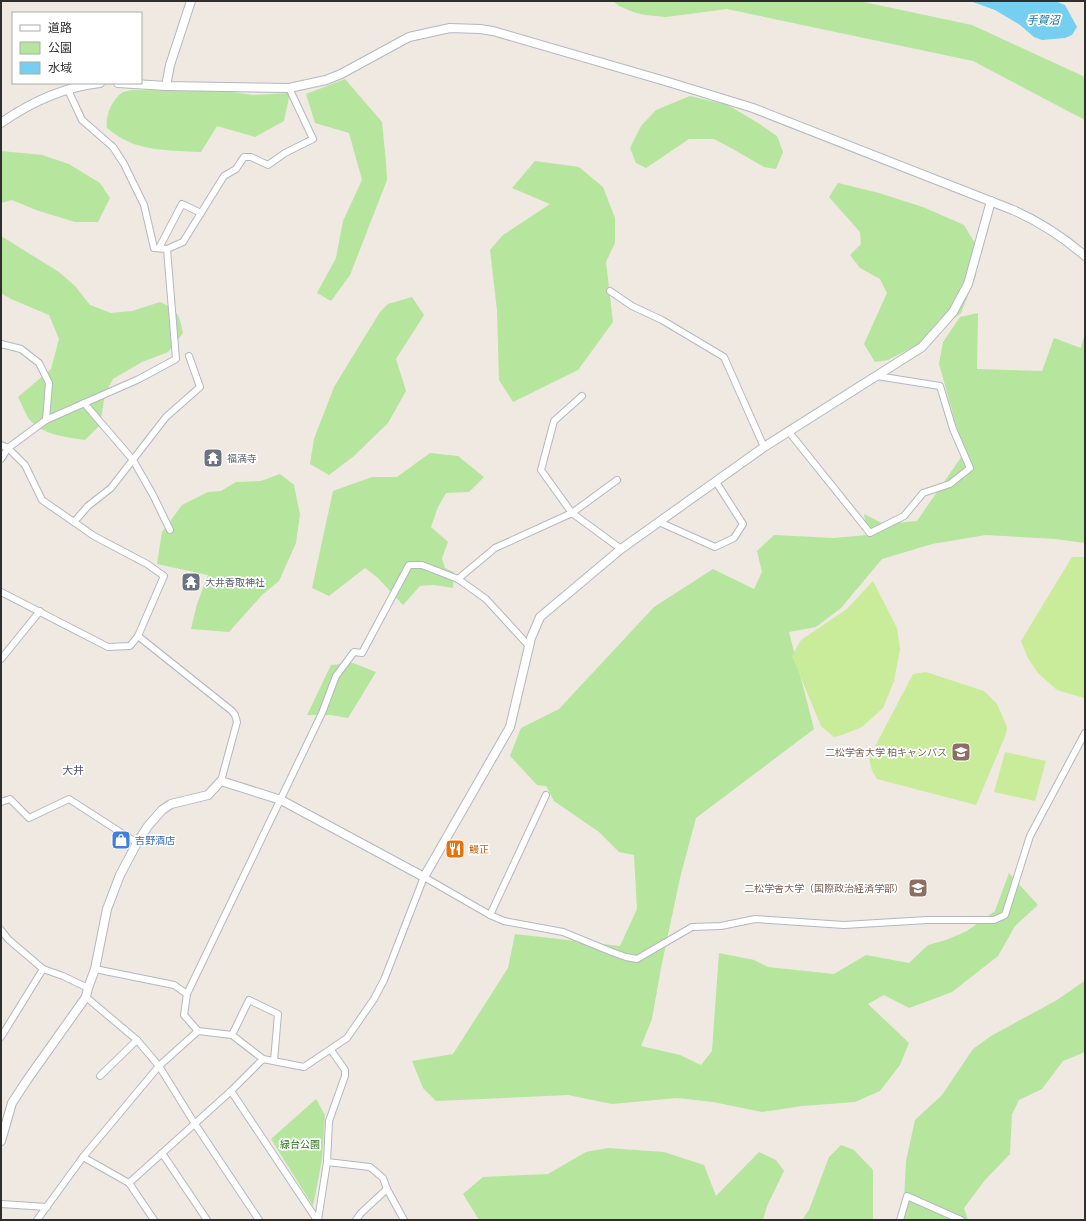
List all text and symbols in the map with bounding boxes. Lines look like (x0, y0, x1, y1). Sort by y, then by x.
legend (12, 12, 142, 84)
water label: 手賀沼 (1027, 13, 1061, 27)
text: 道路 (48, 20, 72, 35)
text: 公園 (48, 40, 72, 55)
text: 水域 (48, 60, 72, 75)
temple icon: 福満寺 (202, 447, 224, 469)
place label: 福満寺 (227, 452, 257, 465)
temple icon: 大井香取神社 (180, 571, 202, 593)
place label: 大井香取神社 (205, 576, 265, 589)
school or university icon: 二松学舍大学 柏キャンパス (950, 741, 972, 763)
place label: 二松学舍大学 柏キャンパス (825, 746, 947, 759)
district label: 大井 (62, 763, 84, 777)
shop icon: 吉野酒店 (110, 829, 132, 851)
place label: 吉野酒店 (135, 834, 175, 847)
restaurant icon: 鰻正 (444, 838, 466, 860)
place label: 鰻正 (469, 843, 489, 856)
school or university icon: 二松学舎大学（国際政治経済学部） (907, 877, 929, 899)
place label: 二松学舎大学（国際政治経済学部） (744, 882, 904, 895)
park label: 緑台公園 (280, 1138, 320, 1151)

